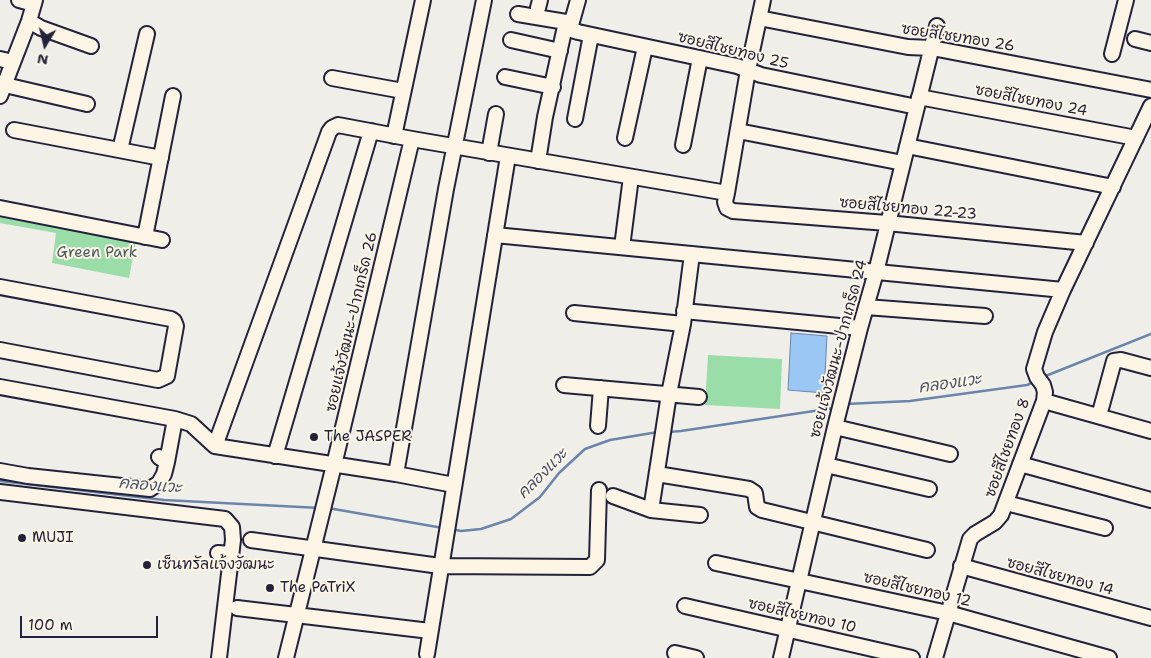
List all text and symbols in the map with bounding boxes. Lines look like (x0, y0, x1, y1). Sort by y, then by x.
north arrow (20, 20, 70, 70)
street label: ซอยสีไชยทอง 26 (900, 20, 1016, 56)
street label: ซอยสีไชยทอง 25 (676, 29, 790, 73)
text: N (36, 50, 50, 70)
street label: ซอยสีไชยทอง 24 (973, 81, 1089, 121)
street label: ซอยสีไชยทอง 22-23 (838, 194, 978, 224)
street label: ซอยแจ้งวัฒนะ-ปากเกร็ด 26 (322, 230, 382, 414)
park label: Green Park (57, 244, 137, 262)
street label: ซอยแจ้งวัฒนะ-ปากเกร็ด 24 (806, 258, 872, 440)
water label: คลองแวะ (917, 370, 983, 398)
street label: ซอยสีไชยทอง 8 (982, 396, 1034, 500)
place label: The JASPER (324, 428, 411, 446)
marker: The JASPER (308, 431, 320, 443)
water label: คลองแวะ (514, 445, 572, 503)
water label: คลองแวะ (118, 474, 182, 498)
place label: MUJI (32, 529, 73, 547)
marker: MUJI (16, 532, 28, 544)
street label: ซอยสีไชยทอง 14 (1004, 554, 1116, 600)
place label: เซ็นทรัลแจ้งวัฒนะ (157, 556, 275, 574)
marker: เซ็นทรัลแจ้งวัฒนะ (141, 559, 153, 571)
street label: ซอยสีไชยทอง 12 (861, 569, 973, 611)
place label: The PaTriX (280, 579, 355, 597)
marker: The PaTriX (264, 582, 276, 594)
street label: ซอยสีไชยทอง 10 (746, 595, 858, 637)
scale bar (22, 606, 160, 638)
text: 100 m (28, 615, 73, 635)

